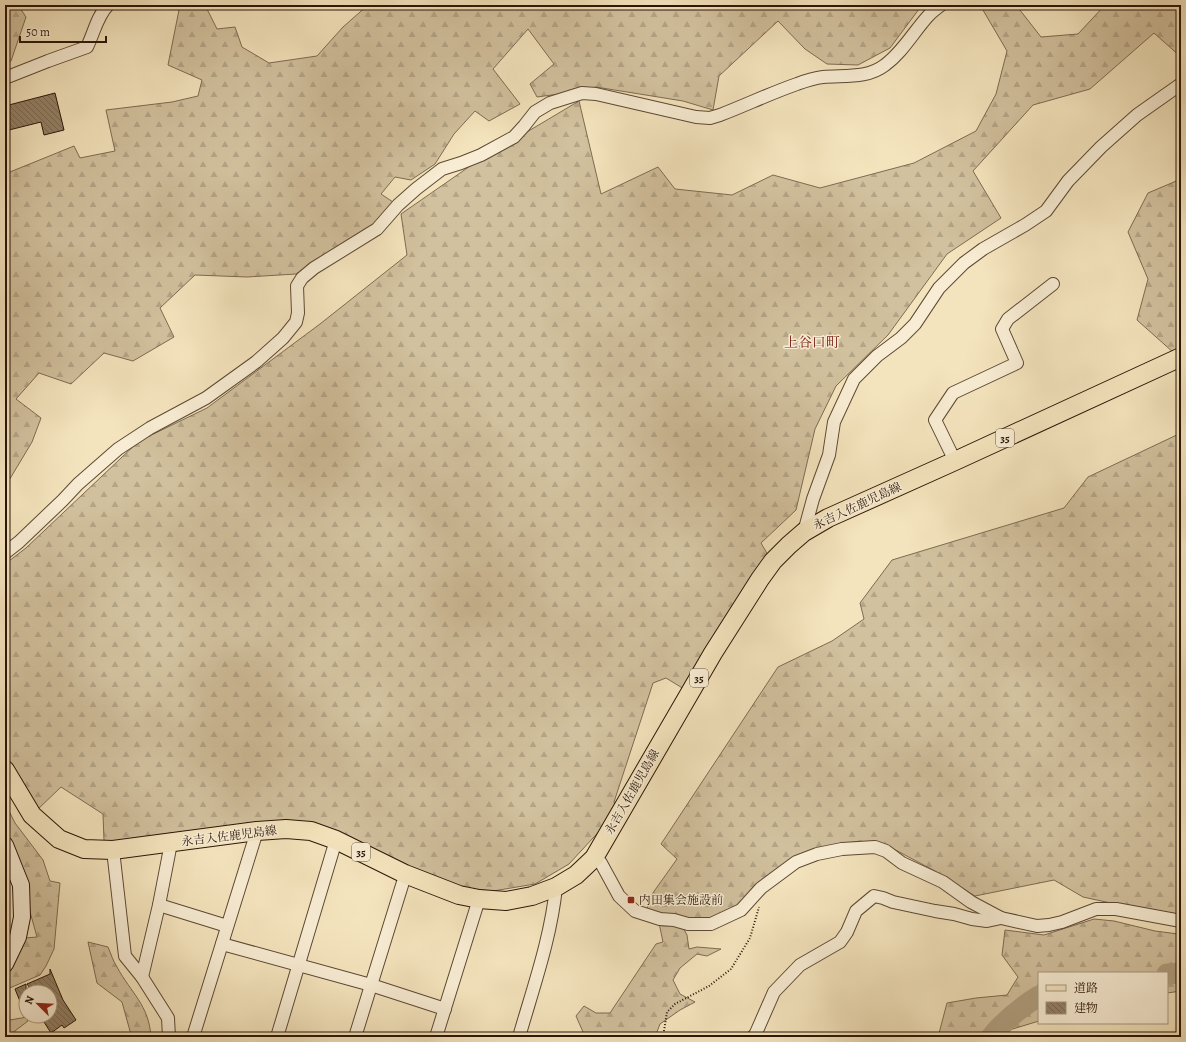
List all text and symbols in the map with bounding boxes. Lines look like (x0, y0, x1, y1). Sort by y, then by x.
scale bar (20, 18, 106, 44)
text: 50 m (26, 24, 50, 40)
district label: 上谷口町 (784, 333, 840, 352)
road number: 35 (996, 429, 1014, 447)
street label: 永吉入佐鹿児島線 (810, 478, 904, 534)
road number: 35 (690, 669, 708, 687)
street label: 永吉入佐鹿児島線 (601, 746, 663, 838)
street label: 永吉入佐鹿児島線 (180, 822, 278, 850)
road number: 35 (352, 843, 370, 861)
place label: 内田集会施設前 (639, 892, 723, 908)
marker: 内田集会施設前 (626, 895, 636, 905)
legend (1038, 972, 1168, 1024)
text: 道路 (1074, 980, 1098, 996)
north arrow (18, 984, 58, 1024)
text: N (21, 993, 38, 1007)
text: 建物 (1074, 1000, 1098, 1016)

